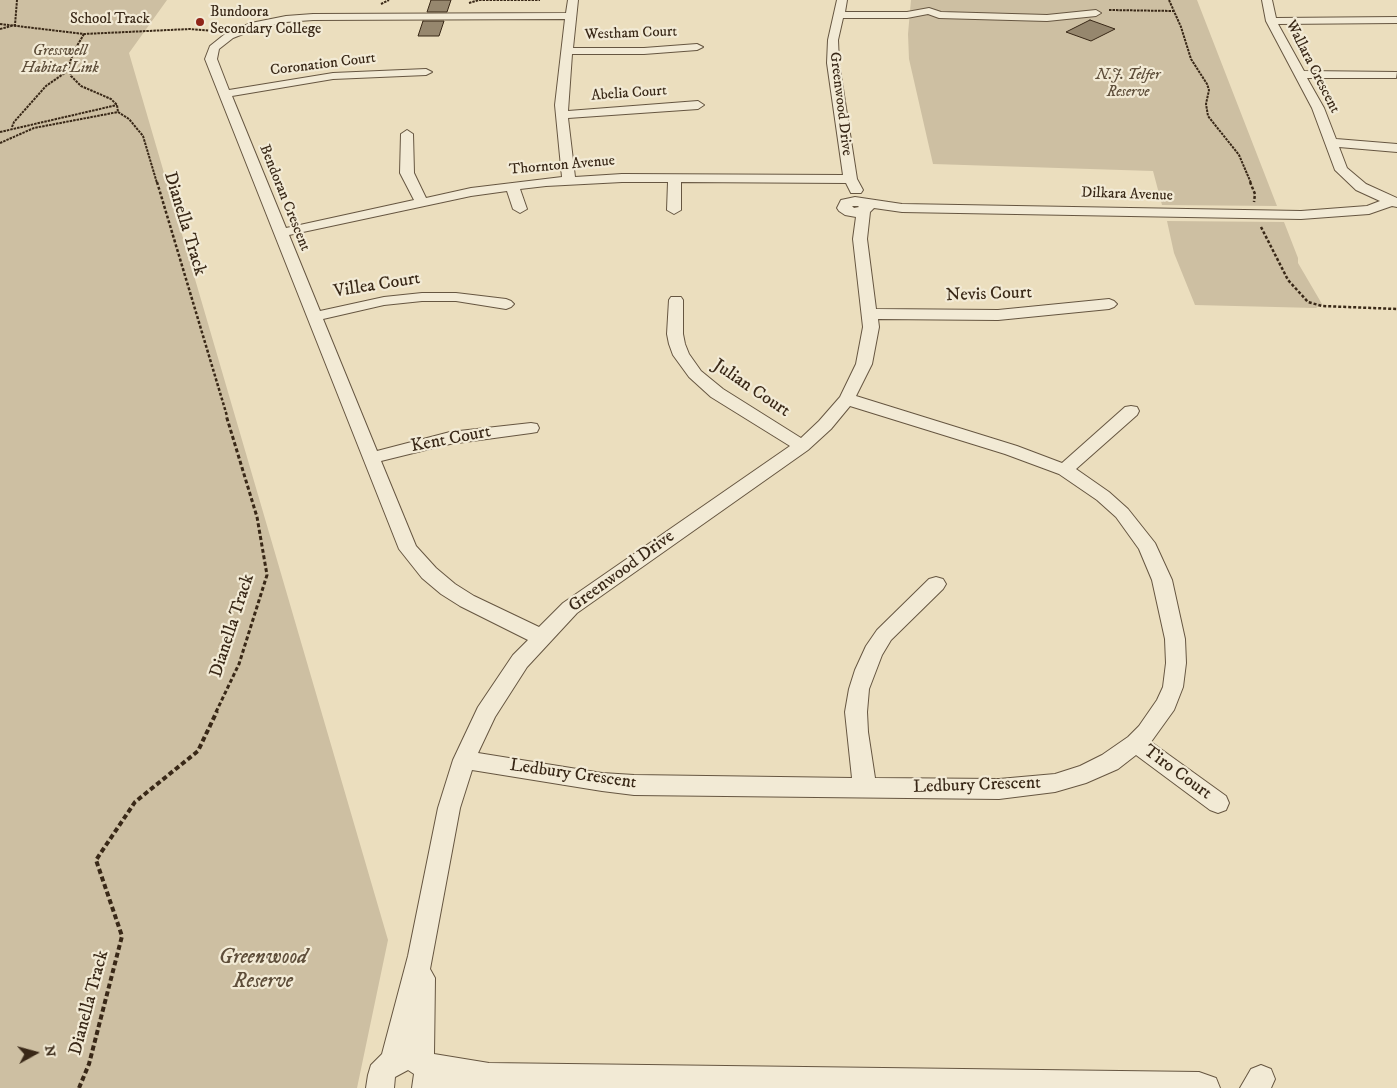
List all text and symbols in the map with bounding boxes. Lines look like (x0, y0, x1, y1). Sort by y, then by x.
place label: Bundoora Secondary College (210, 4, 321, 39)
street label: School Track (70, 11, 150, 29)
marker: Bundoora Secondary College (194, 16, 206, 28)
street label: Wallara Crescent (1281, 18, 1343, 116)
street label: Westham Court (584, 23, 678, 45)
park label: Gresswell Habitat Link (21, 43, 99, 78)
street label: Coronation Court (269, 50, 377, 80)
street label: Greenwood Drive (825, 51, 855, 157)
park label: N.J. Telfer Reserve (1096, 67, 1160, 102)
street label: Abelia Court (591, 82, 667, 106)
street label: Bendoran Crescent (254, 142, 314, 254)
street label: Thornton Avenue (508, 152, 616, 180)
street label: Dianella Track (158, 169, 210, 279)
street label: Dilkara Avenue (1081, 184, 1173, 206)
street label: Villea Court (332, 268, 422, 304)
street label: Nevis Court (946, 283, 1032, 307)
street label: Julian Court (708, 355, 794, 423)
street label: Kent Court (409, 422, 493, 458)
street label: Greenwood Drive (565, 526, 679, 618)
street label: Dianella Track (206, 571, 260, 681)
street label: Tiro Court (1139, 741, 1215, 805)
street label: Ledbury Crescent (508, 755, 638, 795)
street label: Ledbury Crescent (913, 773, 1041, 799)
park label: Greenwood Reserve (219, 946, 307, 996)
street label: Dianella Track (66, 948, 114, 1058)
north arrow (10, 1028, 60, 1078)
text: N (40, 1044, 60, 1058)

